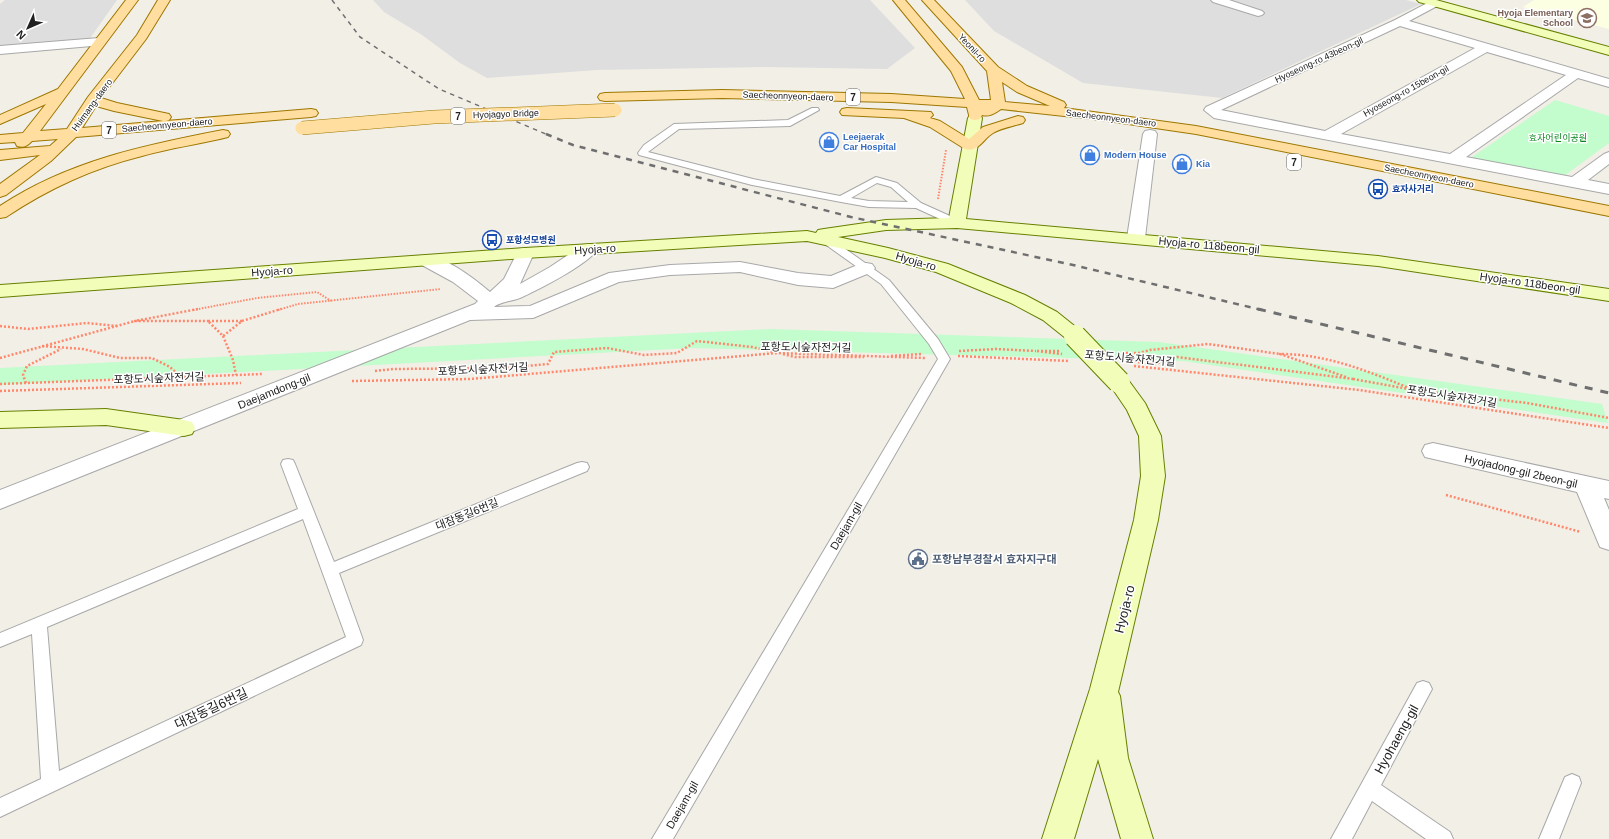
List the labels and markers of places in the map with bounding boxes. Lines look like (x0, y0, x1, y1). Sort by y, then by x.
school or university icon: Hyoja Elementary School (1576, 7, 1598, 29)
place label: Hyoja Elementary School (1497, 8, 1573, 28)
shop icon: Leejaerak Car Hospital (818, 131, 840, 153)
place label: Leejaerak Car Hospital (843, 132, 896, 152)
shop icon: Modern House (1079, 144, 1101, 166)
place label: Modern House (1104, 150, 1167, 160)
shop icon: Kia (1171, 153, 1193, 175)
place label: Kia (1196, 159, 1211, 169)
bus stop icon: 효자사거리 (1367, 178, 1389, 200)
place label: 효자사거리 (1392, 184, 1433, 194)
bus stop icon: 포항성모병원 (481, 229, 503, 251)
place label: 포항성모병원 (506, 234, 556, 245)
public building icon: 포항남부경찰서 효자지구대 (907, 548, 929, 570)
place label: 포항남부경찰서 효자지구대 (932, 553, 1057, 565)

